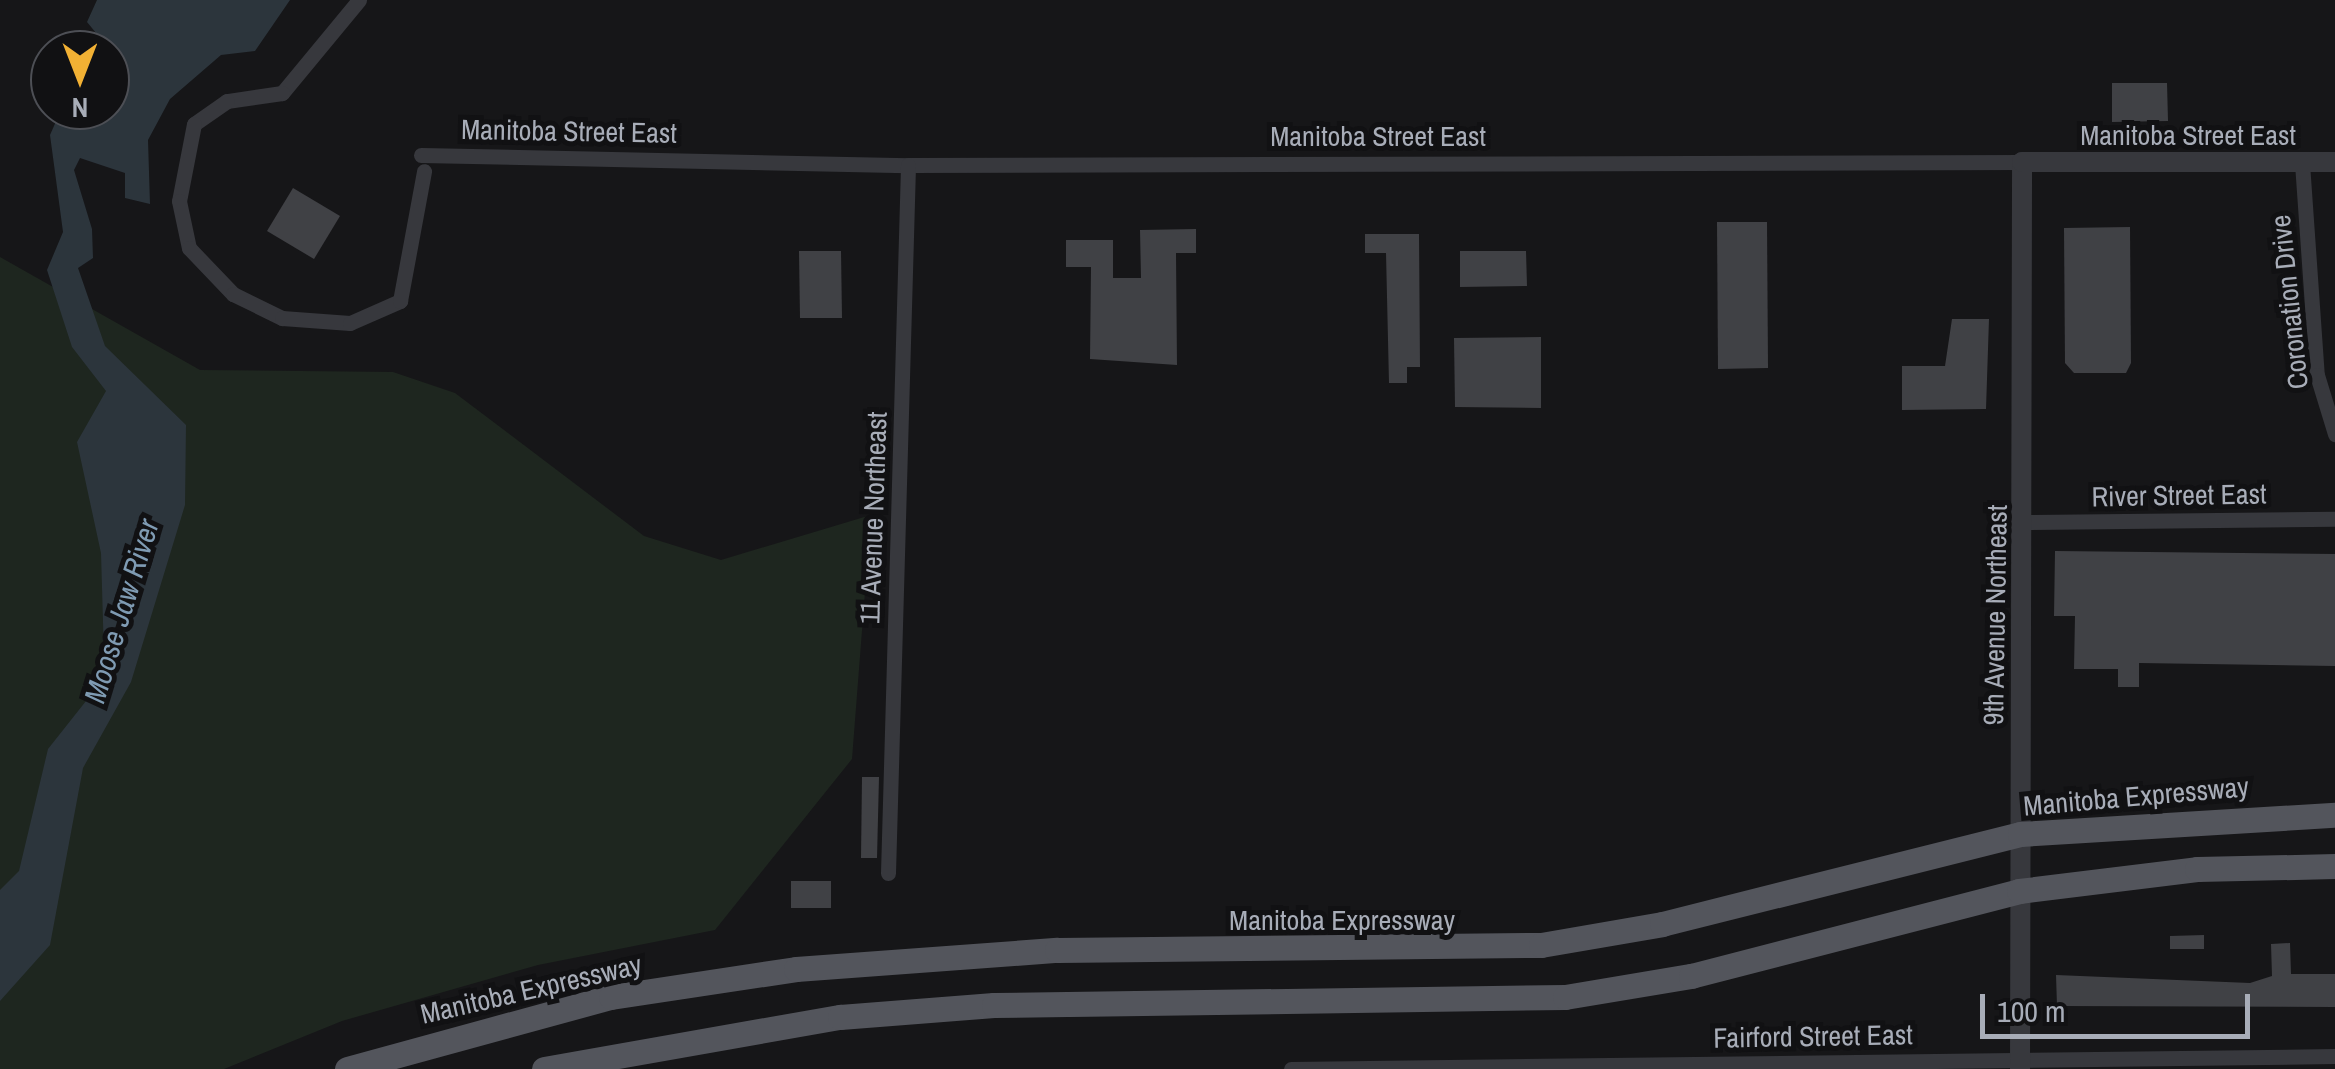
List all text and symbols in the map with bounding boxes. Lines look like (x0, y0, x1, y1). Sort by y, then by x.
north arrow (30, 30, 130, 130)
text: N (72, 89, 88, 127)
street label: Manitoba Street East (461, 112, 677, 150)
street label: Manitoba Street East (2080, 118, 2296, 152)
street label: Manitoba Street East (1270, 119, 1486, 153)
street label: Coronation Drive (2263, 213, 2315, 391)
street label: 11 Avenue Northeast (852, 411, 894, 625)
street label: River Street East (2091, 477, 2267, 513)
street label: 9th Avenue Northeast (1976, 504, 2014, 726)
water label: Moose Jaw River (76, 515, 166, 707)
street label: Manitoba Expressway (2022, 769, 2250, 823)
street label: Manitoba Expressway (1229, 903, 1455, 937)
street label: Manitoba Expressway (417, 947, 645, 1031)
scale bar (1985, 974, 2255, 1036)
text: 100 m (1997, 991, 2065, 1031)
street label: Fairford Street East (1713, 1017, 1913, 1055)

